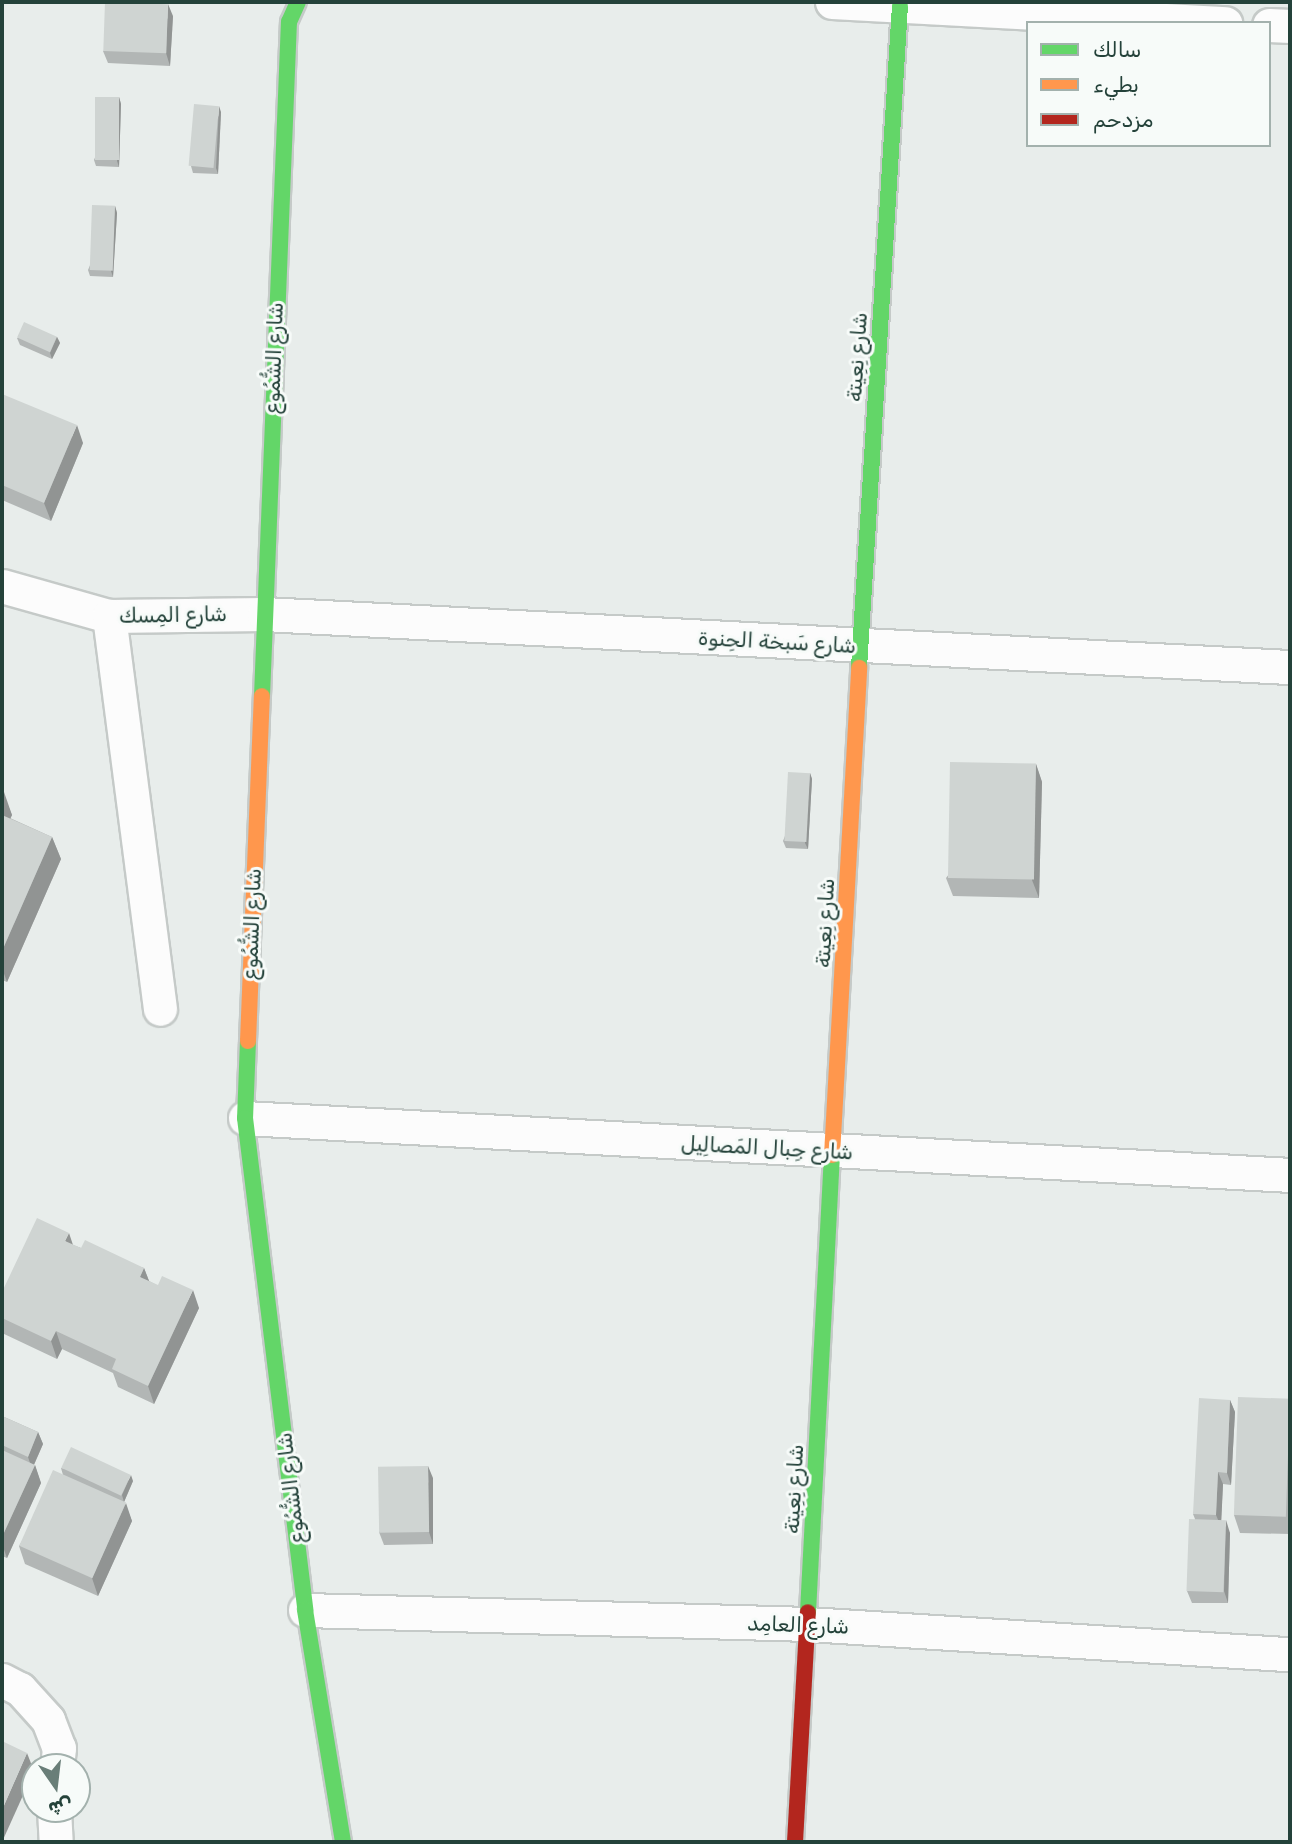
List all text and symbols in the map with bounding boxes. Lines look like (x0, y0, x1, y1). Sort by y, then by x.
legend (1026, 21, 1271, 147)
text: سالك (1093, 37, 1141, 62)
text: بطيء (1093, 72, 1139, 97)
text: مزدحم (1093, 107, 1153, 132)
street label: شارع الشُّمُوع (259, 302, 289, 414)
street label: شارع نِعِيتة (841, 311, 873, 403)
street label: شارع المِسك (119, 601, 227, 629)
street label: شارع سَبخة الحِنوة (697, 625, 857, 659)
street label: شارع الشُّمُوع (237, 868, 267, 980)
street label: شارع نِعِيتة (810, 878, 840, 968)
street label: شارع جِبال المَصالِيل (680, 1131, 854, 1165)
street label: شارع الشُّمُوع (272, 1431, 310, 1545)
street label: شارع نِعِيتة (779, 1444, 809, 1534)
street label: شارع العامِد (747, 1611, 849, 1639)
north arrow (21, 1753, 91, 1823)
text: ش (46, 1793, 75, 1821)

